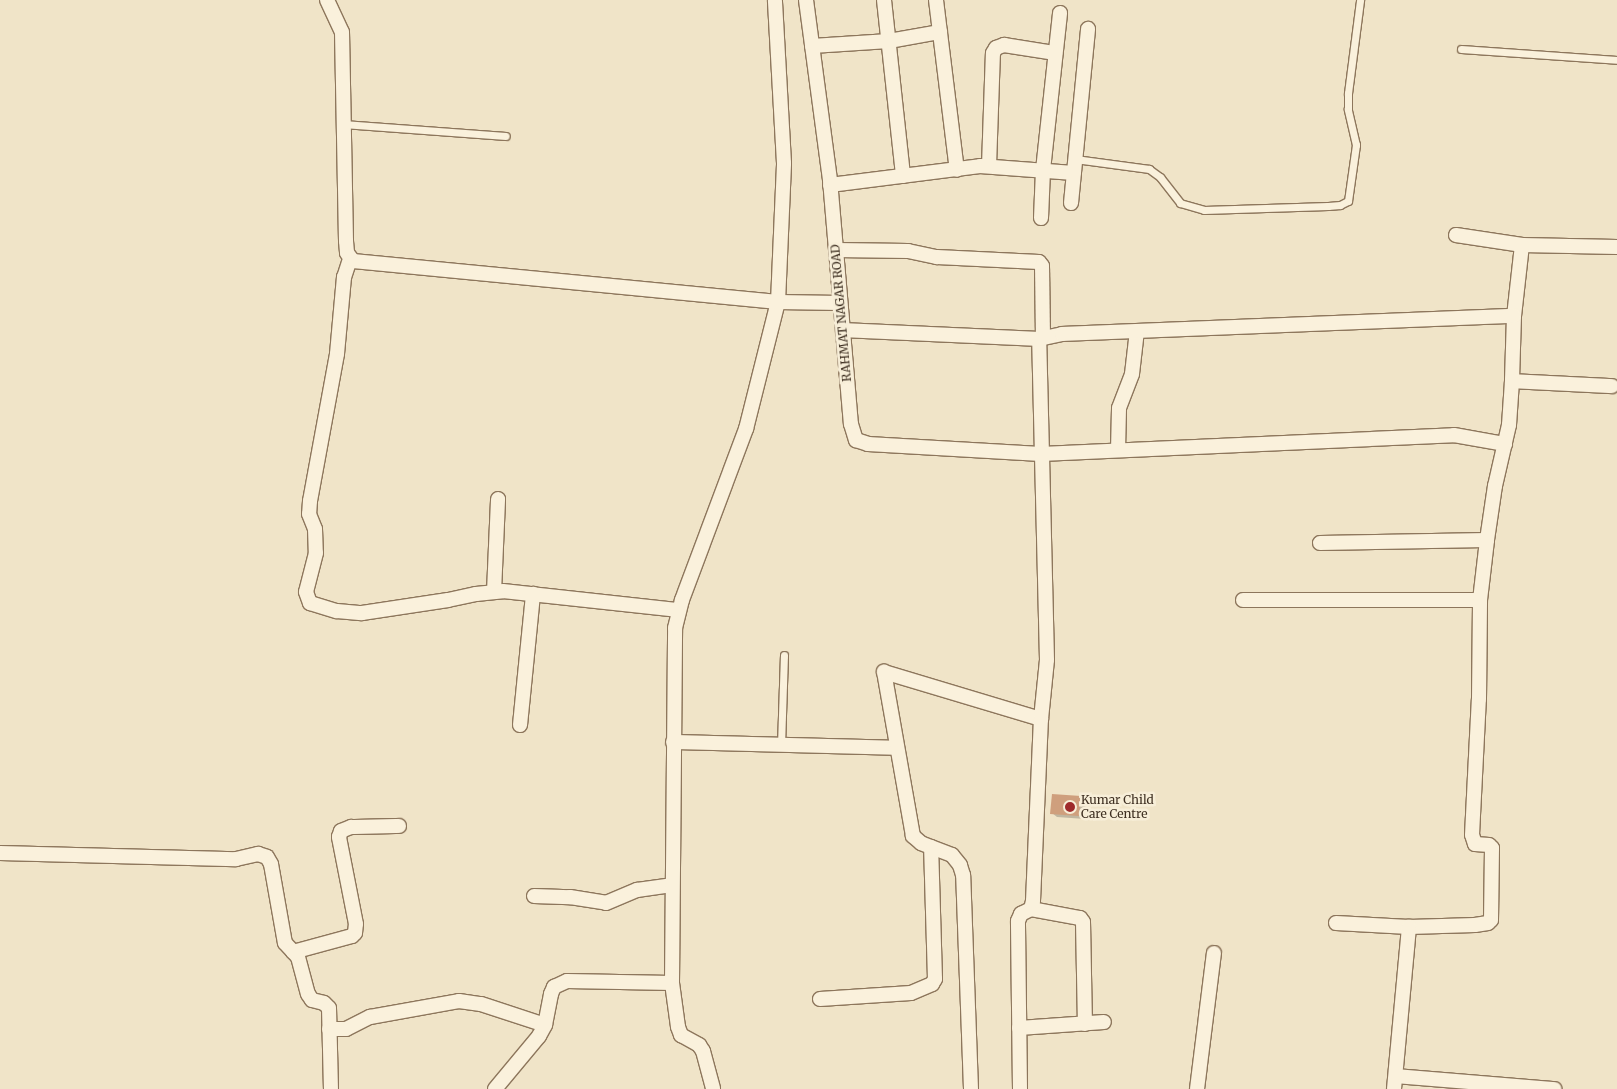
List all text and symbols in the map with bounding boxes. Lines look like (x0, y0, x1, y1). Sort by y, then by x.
street label: RAHMAT NAGAR ROAD (828, 244, 854, 382)
place label: Kumar Child Care Centre (1081, 793, 1154, 821)
marker: Kumar Child Care Centre (1063, 800, 1077, 814)

